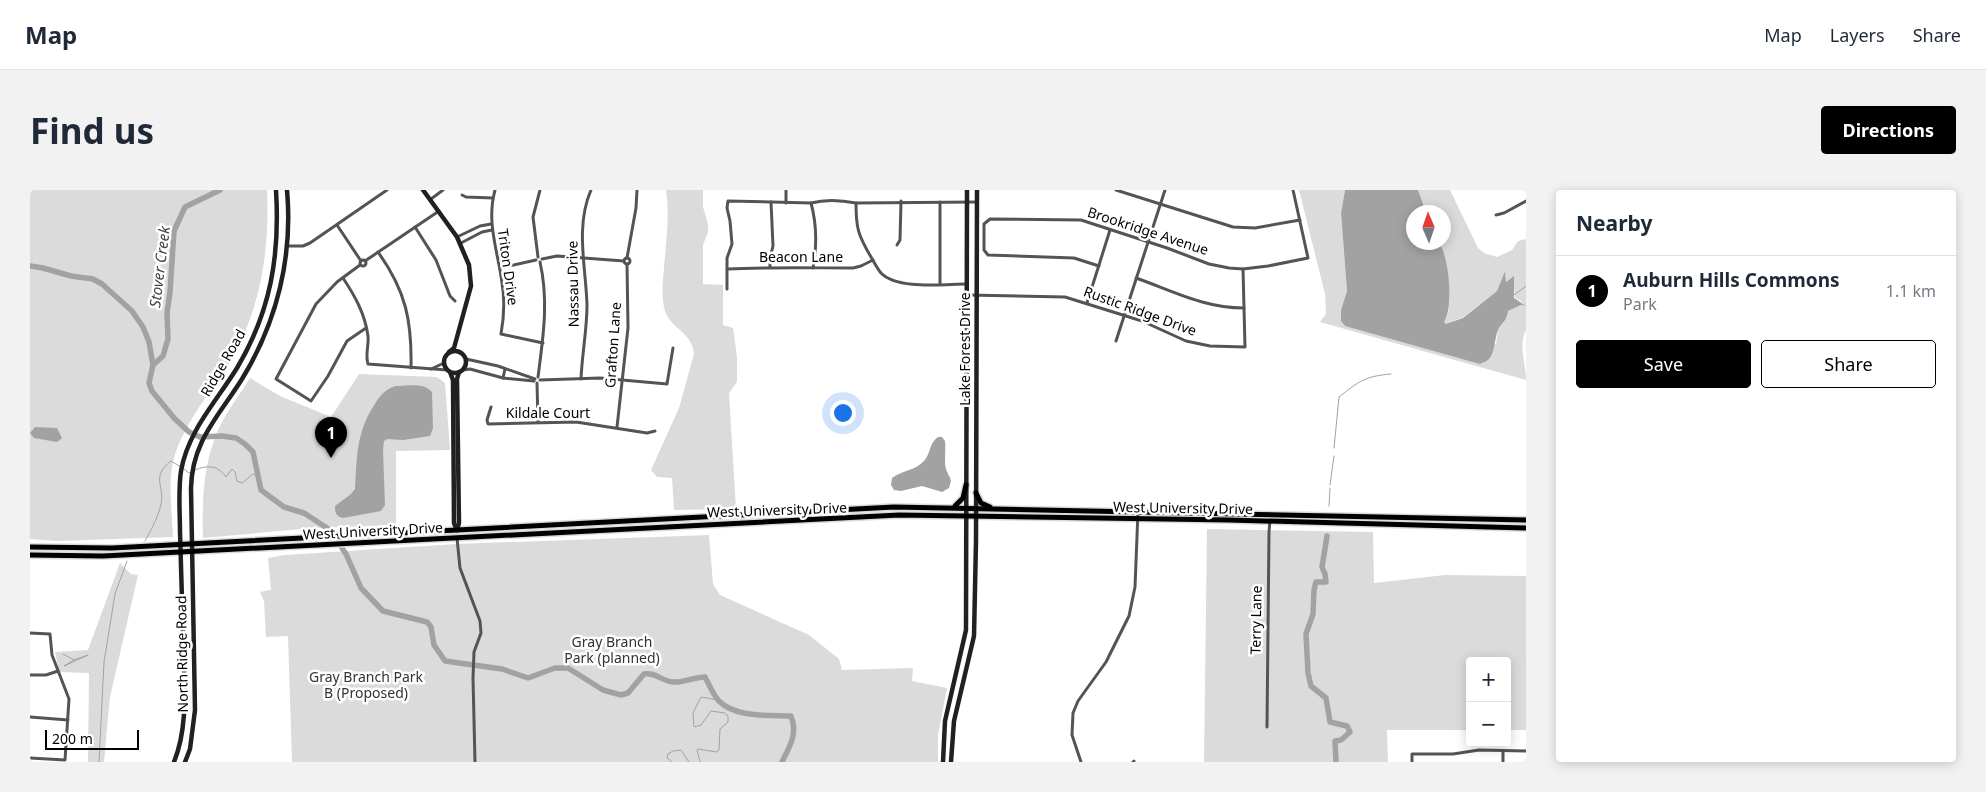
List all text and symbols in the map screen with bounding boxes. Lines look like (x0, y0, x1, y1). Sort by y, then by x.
text: Map (25, 18, 77, 51)
text: Map (1764, 23, 1802, 47)
text: Layers (1830, 23, 1885, 47)
text: Share (1913, 23, 1961, 47)
button: Directions (1821, 106, 1956, 154)
text: Find us (30, 107, 154, 154)
street label: Brookridge Avenue (1085, 202, 1211, 259)
north arrow (1406, 205, 1451, 250)
text: Nearby (1576, 209, 1652, 237)
water label: Stover Creek (144, 224, 174, 309)
street label: Triton Drive (494, 228, 523, 306)
street label: Nassau Drive (562, 240, 583, 328)
street label: Beacon Lane (759, 247, 843, 266)
text: Auburn Hills Commons (1623, 267, 1840, 293)
text: 1 (1587, 280, 1597, 302)
text: 1.1 km (1886, 280, 1936, 302)
street label: Rustic Ridge Drive (1081, 281, 1199, 340)
street label: Lake Forest Drive (955, 292, 974, 406)
text: Park (1623, 293, 1657, 315)
street label: Grafton Lane (600, 301, 625, 388)
street label: Ridge Road (196, 326, 249, 400)
button: Save (1576, 340, 1751, 388)
button: Share (1761, 340, 1936, 388)
your location (830, 400, 856, 426)
street label: Kildale Court (506, 403, 590, 422)
pin: 1 (315, 417, 347, 458)
street label: West University Drive (1113, 497, 1253, 518)
street label: West University Drive (707, 498, 847, 521)
street label: West University Drive (303, 517, 444, 544)
street label: Terry Lane (1245, 585, 1266, 655)
street label: North Ridge Road (171, 595, 192, 713)
park label: Gray Branch Park (planned) (564, 632, 660, 667)
map controls (1466, 657, 1511, 747)
button: + (1466, 657, 1511, 702)
park label: Gray Branch Park B (Proposed) (309, 667, 424, 702)
button: − (1466, 702, 1511, 747)
scale bar (45, 727, 139, 750)
text: 200 m (52, 729, 93, 748)

